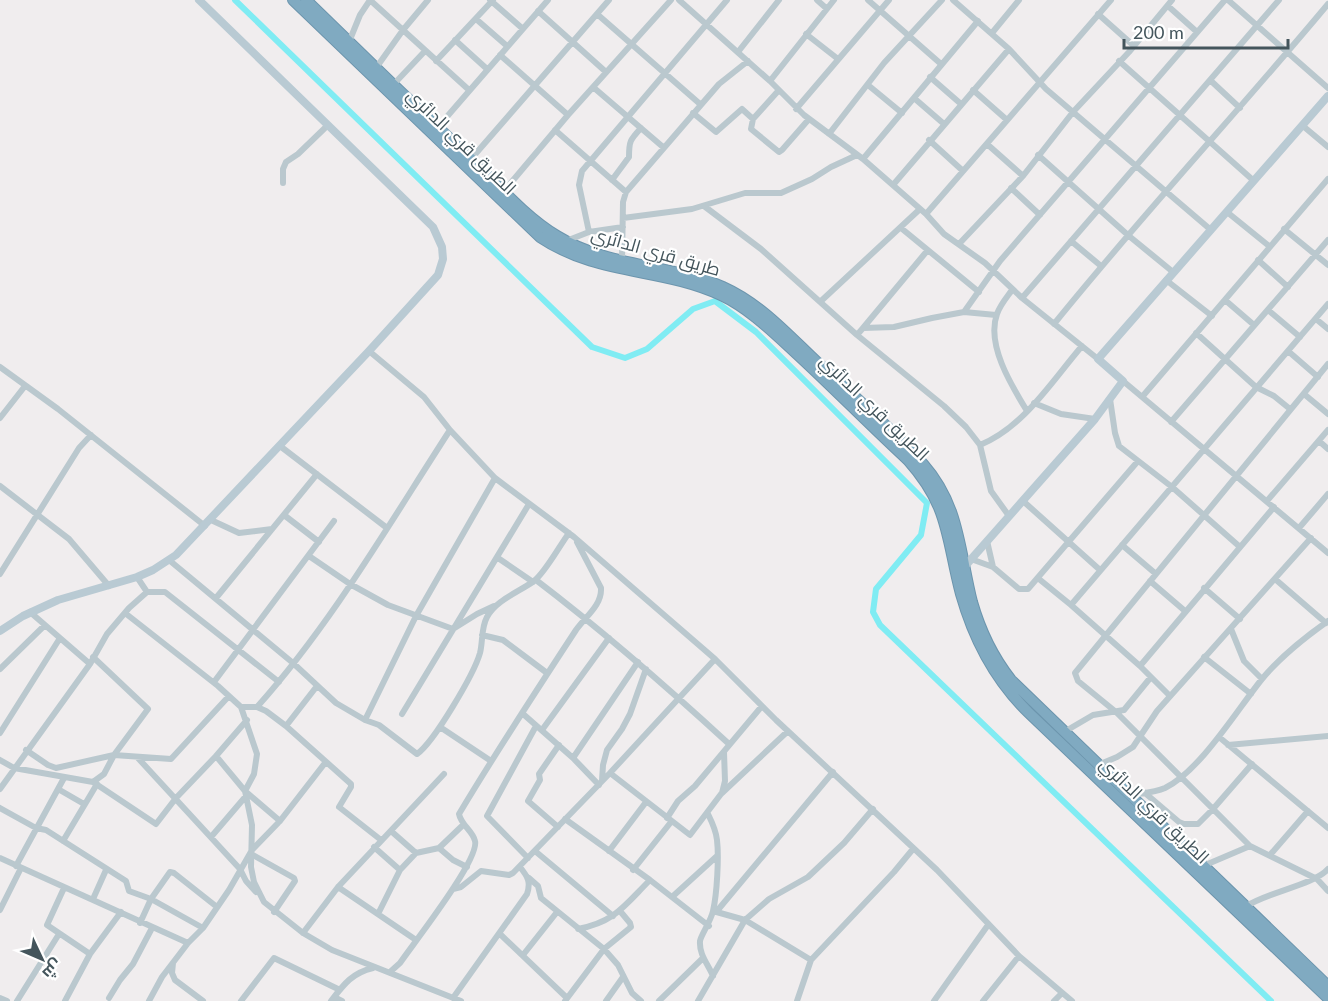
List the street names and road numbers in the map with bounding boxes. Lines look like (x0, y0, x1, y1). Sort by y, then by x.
street label: الطريق قري الدائري (400, 83, 521, 202)
street label: طريق قري الدائري (588, 222, 723, 284)
street label: الطريق قري الدائري (813, 349, 934, 468)
street label: الطريق قري الدائري (1093, 752, 1214, 871)

